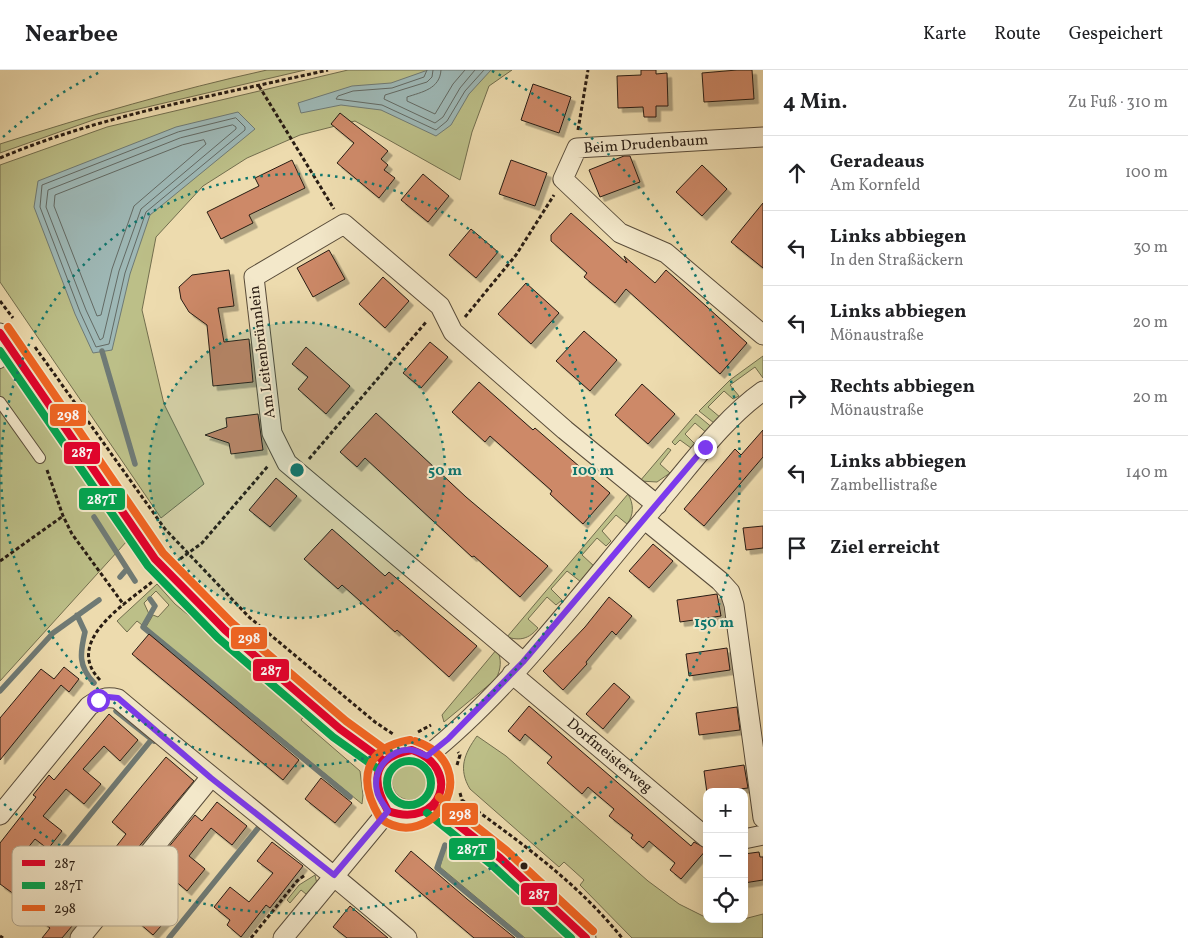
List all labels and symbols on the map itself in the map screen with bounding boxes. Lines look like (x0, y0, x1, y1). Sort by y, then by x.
street label: Beim Drudenbaum (583, 130, 709, 160)
street label: Am Leitenbrünnlein (244, 284, 282, 420)
line badge: 298 (49, 403, 87, 427)
text: 298 (57, 407, 79, 426)
route end (694, 436, 717, 459)
line badge: 287 (63, 441, 101, 465)
text: 287 (71, 444, 93, 463)
centre of rings (288, 461, 306, 479)
text: 50 m (428, 461, 462, 482)
text: 100 m (572, 461, 615, 482)
line badge: 287T (78, 487, 126, 511)
text: 287T (87, 491, 117, 510)
text: 150 m (694, 613, 734, 634)
line badge: 298 (230, 626, 268, 650)
text: 298 (238, 630, 260, 649)
line badge: 287 (252, 658, 290, 682)
text: 287 (260, 662, 282, 681)
route start (87, 689, 110, 712)
street label: Dorfmeisterweg (561, 714, 657, 798)
line badge: 298 (441, 802, 479, 826)
text: 298 (449, 806, 471, 825)
line badge: 287T (448, 837, 496, 861)
text: 287T (457, 841, 487, 860)
legend (12, 846, 178, 926)
text: 287 (54, 855, 76, 874)
unlabelled marker (519, 861, 529, 871)
text: 287T (54, 877, 83, 896)
line badge: 287 (520, 882, 558, 906)
text: 287 (528, 886, 550, 905)
text: 298 (54, 900, 76, 919)

